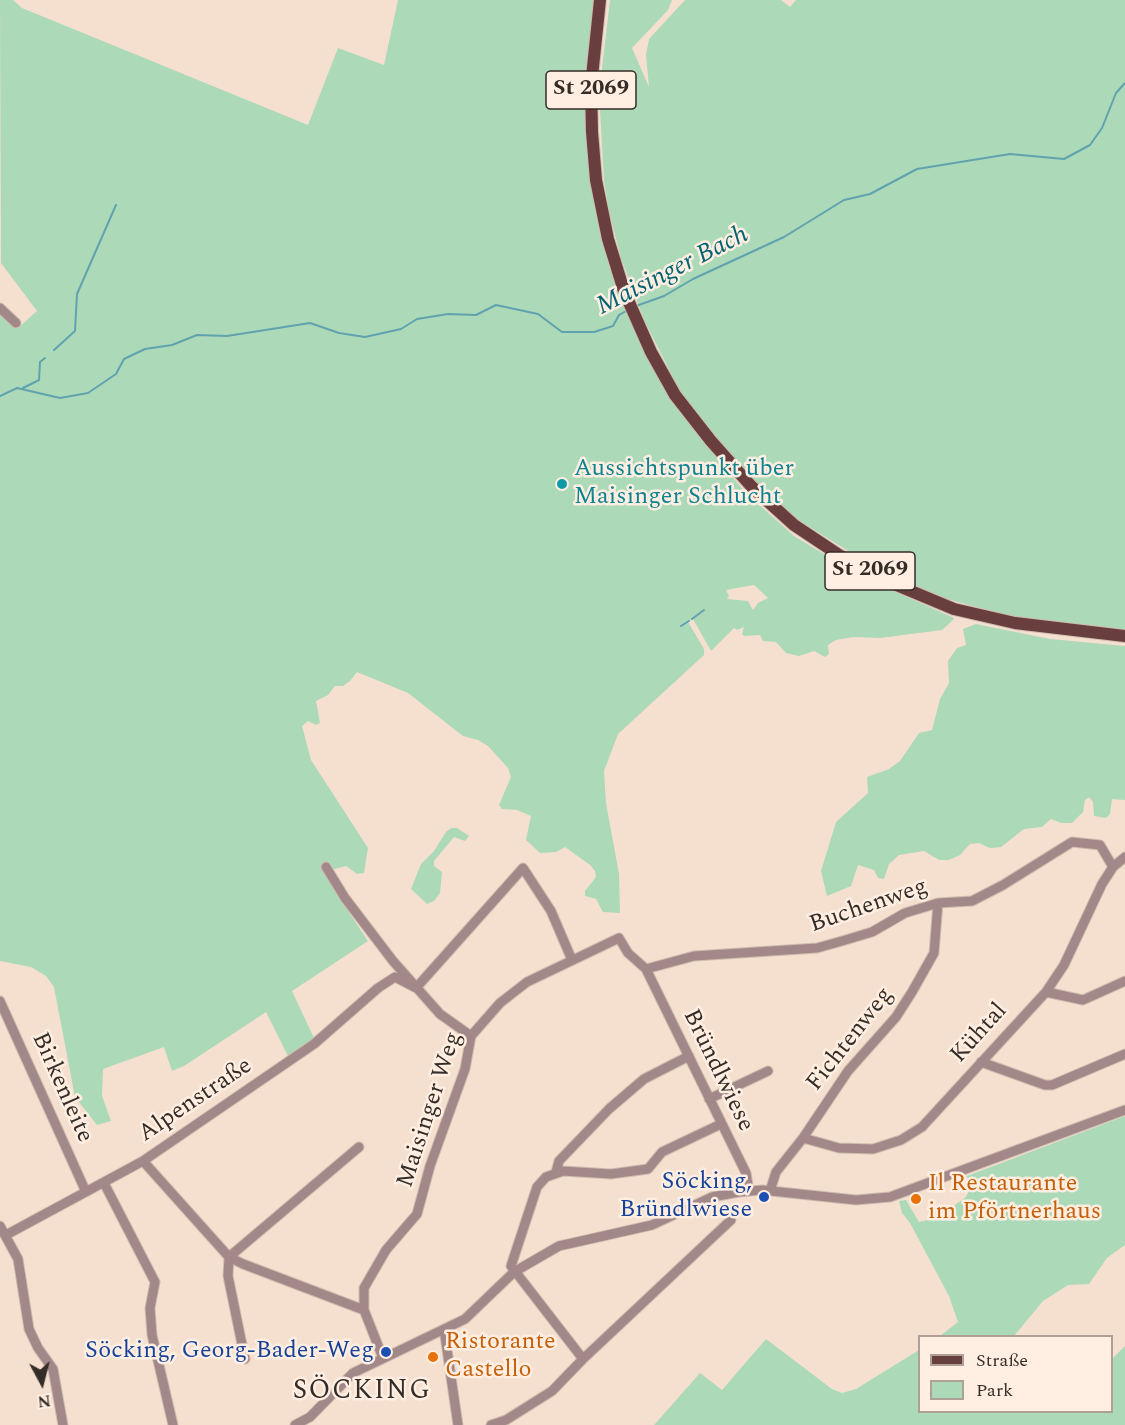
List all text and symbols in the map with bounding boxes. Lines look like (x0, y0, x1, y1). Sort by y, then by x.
road number: St 2069 (546, 71, 636, 109)
water label: Maisinger Bach (592, 220, 754, 324)
place label: Aussichtspunkt über Maisinger Schlucht (574, 456, 794, 512)
marker: Aussichtspunkt über Maisinger Schlucht (555, 477, 569, 491)
road number: St 2069 (825, 552, 915, 590)
street label: Buchenweg (806, 873, 932, 941)
street label: Fichtenweg (801, 982, 901, 1098)
street label: Kühtal (945, 998, 1015, 1070)
street label: Bründlwiese (675, 1005, 759, 1137)
street label: Birkenleite (24, 1028, 98, 1148)
street label: Maisinger Weg (392, 1029, 470, 1191)
street label: Alpenstraße (134, 1053, 258, 1149)
place label: Söcking, Bründlwiese (620, 1169, 752, 1225)
place label: Il Restaurante im Pförtnerhaus (928, 1171, 1101, 1227)
marker: Söcking, Bründlwiese (757, 1190, 771, 1204)
marker: Il Restaurante im Pförtnerhaus (909, 1192, 923, 1206)
place label: Ristorante Castello (445, 1329, 556, 1385)
legend (918, 1335, 1113, 1413)
place label: Söcking, Georg-Bader-Weg (85, 1338, 374, 1366)
marker: Söcking, Georg-Bader-Weg (379, 1345, 393, 1359)
text: Straße (976, 1347, 1028, 1374)
marker: Ristorante Castello (426, 1350, 440, 1364)
north arrow (12, 1353, 72, 1413)
district label: SÖCKING (293, 1377, 431, 1409)
text: Park (976, 1377, 1013, 1404)
text: N (36, 1388, 52, 1414)

